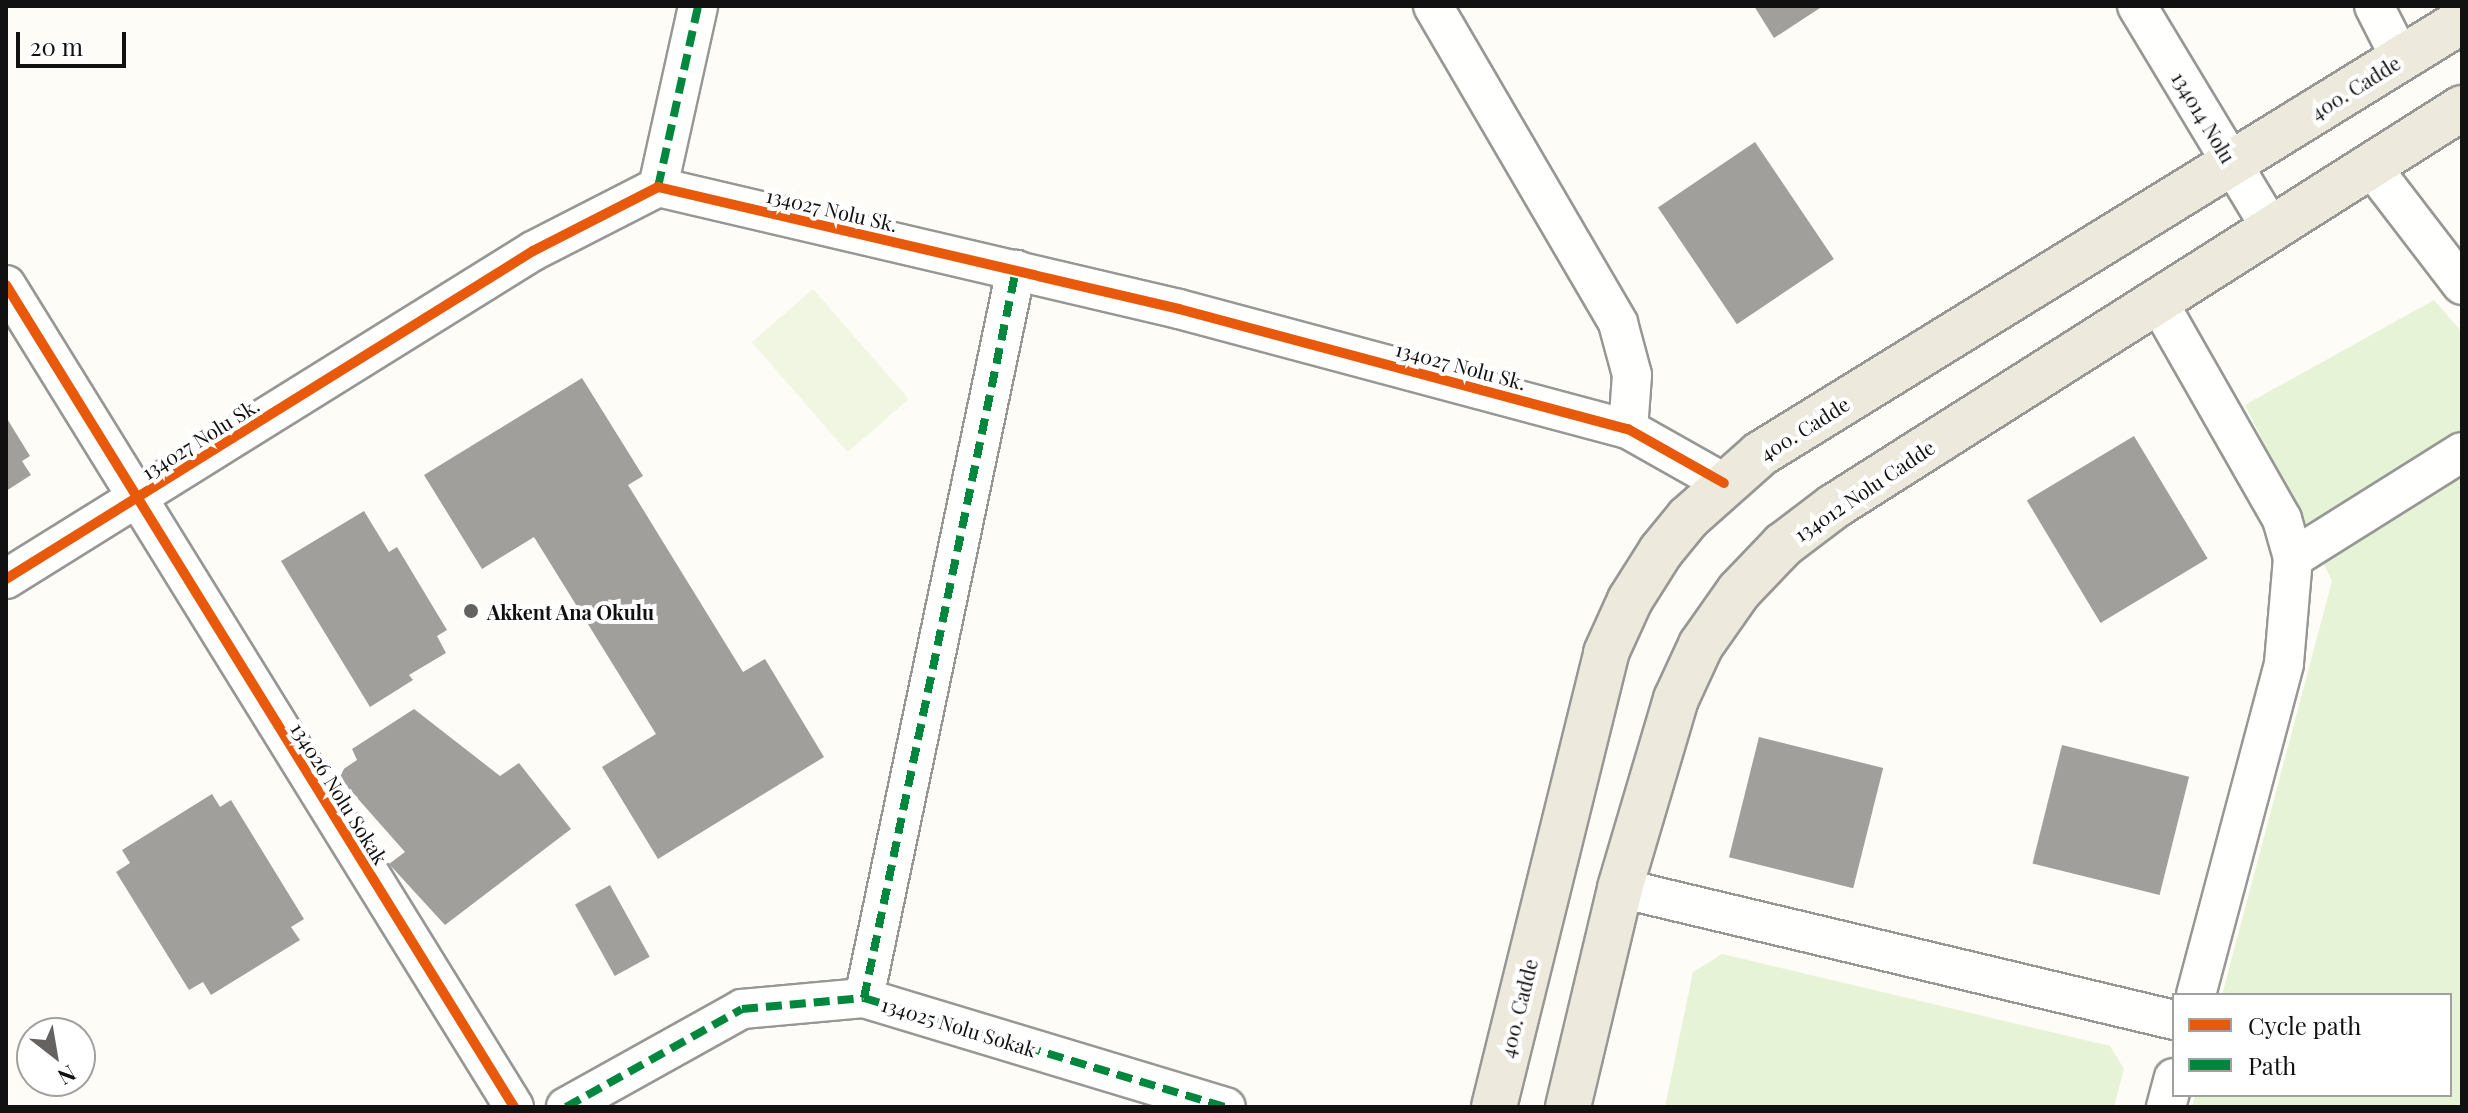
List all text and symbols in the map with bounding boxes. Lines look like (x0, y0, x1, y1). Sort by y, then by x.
scale bar (20, 16, 130, 66)
text: 20 m (30, 30, 83, 62)
street label: 400. Cadde (2306, 50, 2404, 124)
street label: 134014 Nolu (2167, 67, 2241, 167)
street label: 134027 Nolu Sk. (764, 182, 900, 236)
street label: 134027 Nolu Sk. (1393, 336, 1529, 394)
street label: 400. Cadde (1755, 391, 1853, 465)
street label: 134027 Nolu Sk. (137, 392, 263, 484)
street label: 134012 Nolu Cadde (1789, 434, 1939, 546)
place label: Akkent Ana Okulu (487, 599, 655, 623)
marker: Akkent Ana Okulu (462, 602, 480, 620)
street label: 134026 Nolu Sokak (287, 718, 393, 868)
street label: 400. Cadde (1494, 956, 1542, 1060)
street label: 134025 Nolu Sokak (879, 991, 1039, 1061)
legend (2172, 993, 2452, 1097)
text: Cycle path (2248, 1009, 2361, 1041)
north arrow (16, 1017, 96, 1097)
text: Path (2248, 1049, 2296, 1081)
text: N (53, 1059, 82, 1093)

